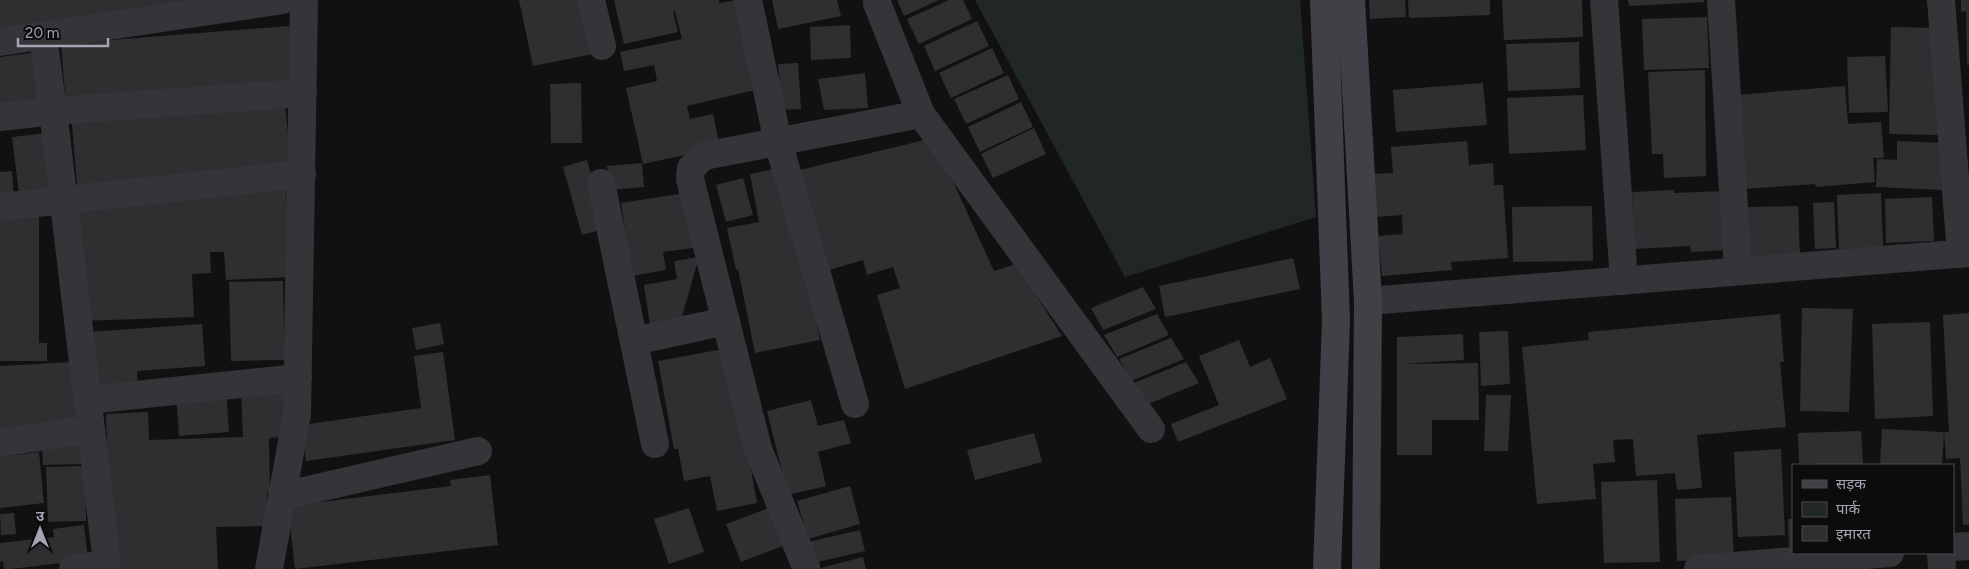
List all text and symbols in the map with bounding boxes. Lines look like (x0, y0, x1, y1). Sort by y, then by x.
scale bar (18, 15, 108, 47)
text: 20 m (25, 24, 59, 42)
legend (1792, 464, 1954, 554)
text: सड़क (1836, 475, 1866, 493)
text: पार्क (1836, 500, 1860, 518)
north arrow (15, 504, 65, 554)
text: उ (36, 508, 45, 525)
text: इमारत (1836, 525, 1871, 543)

